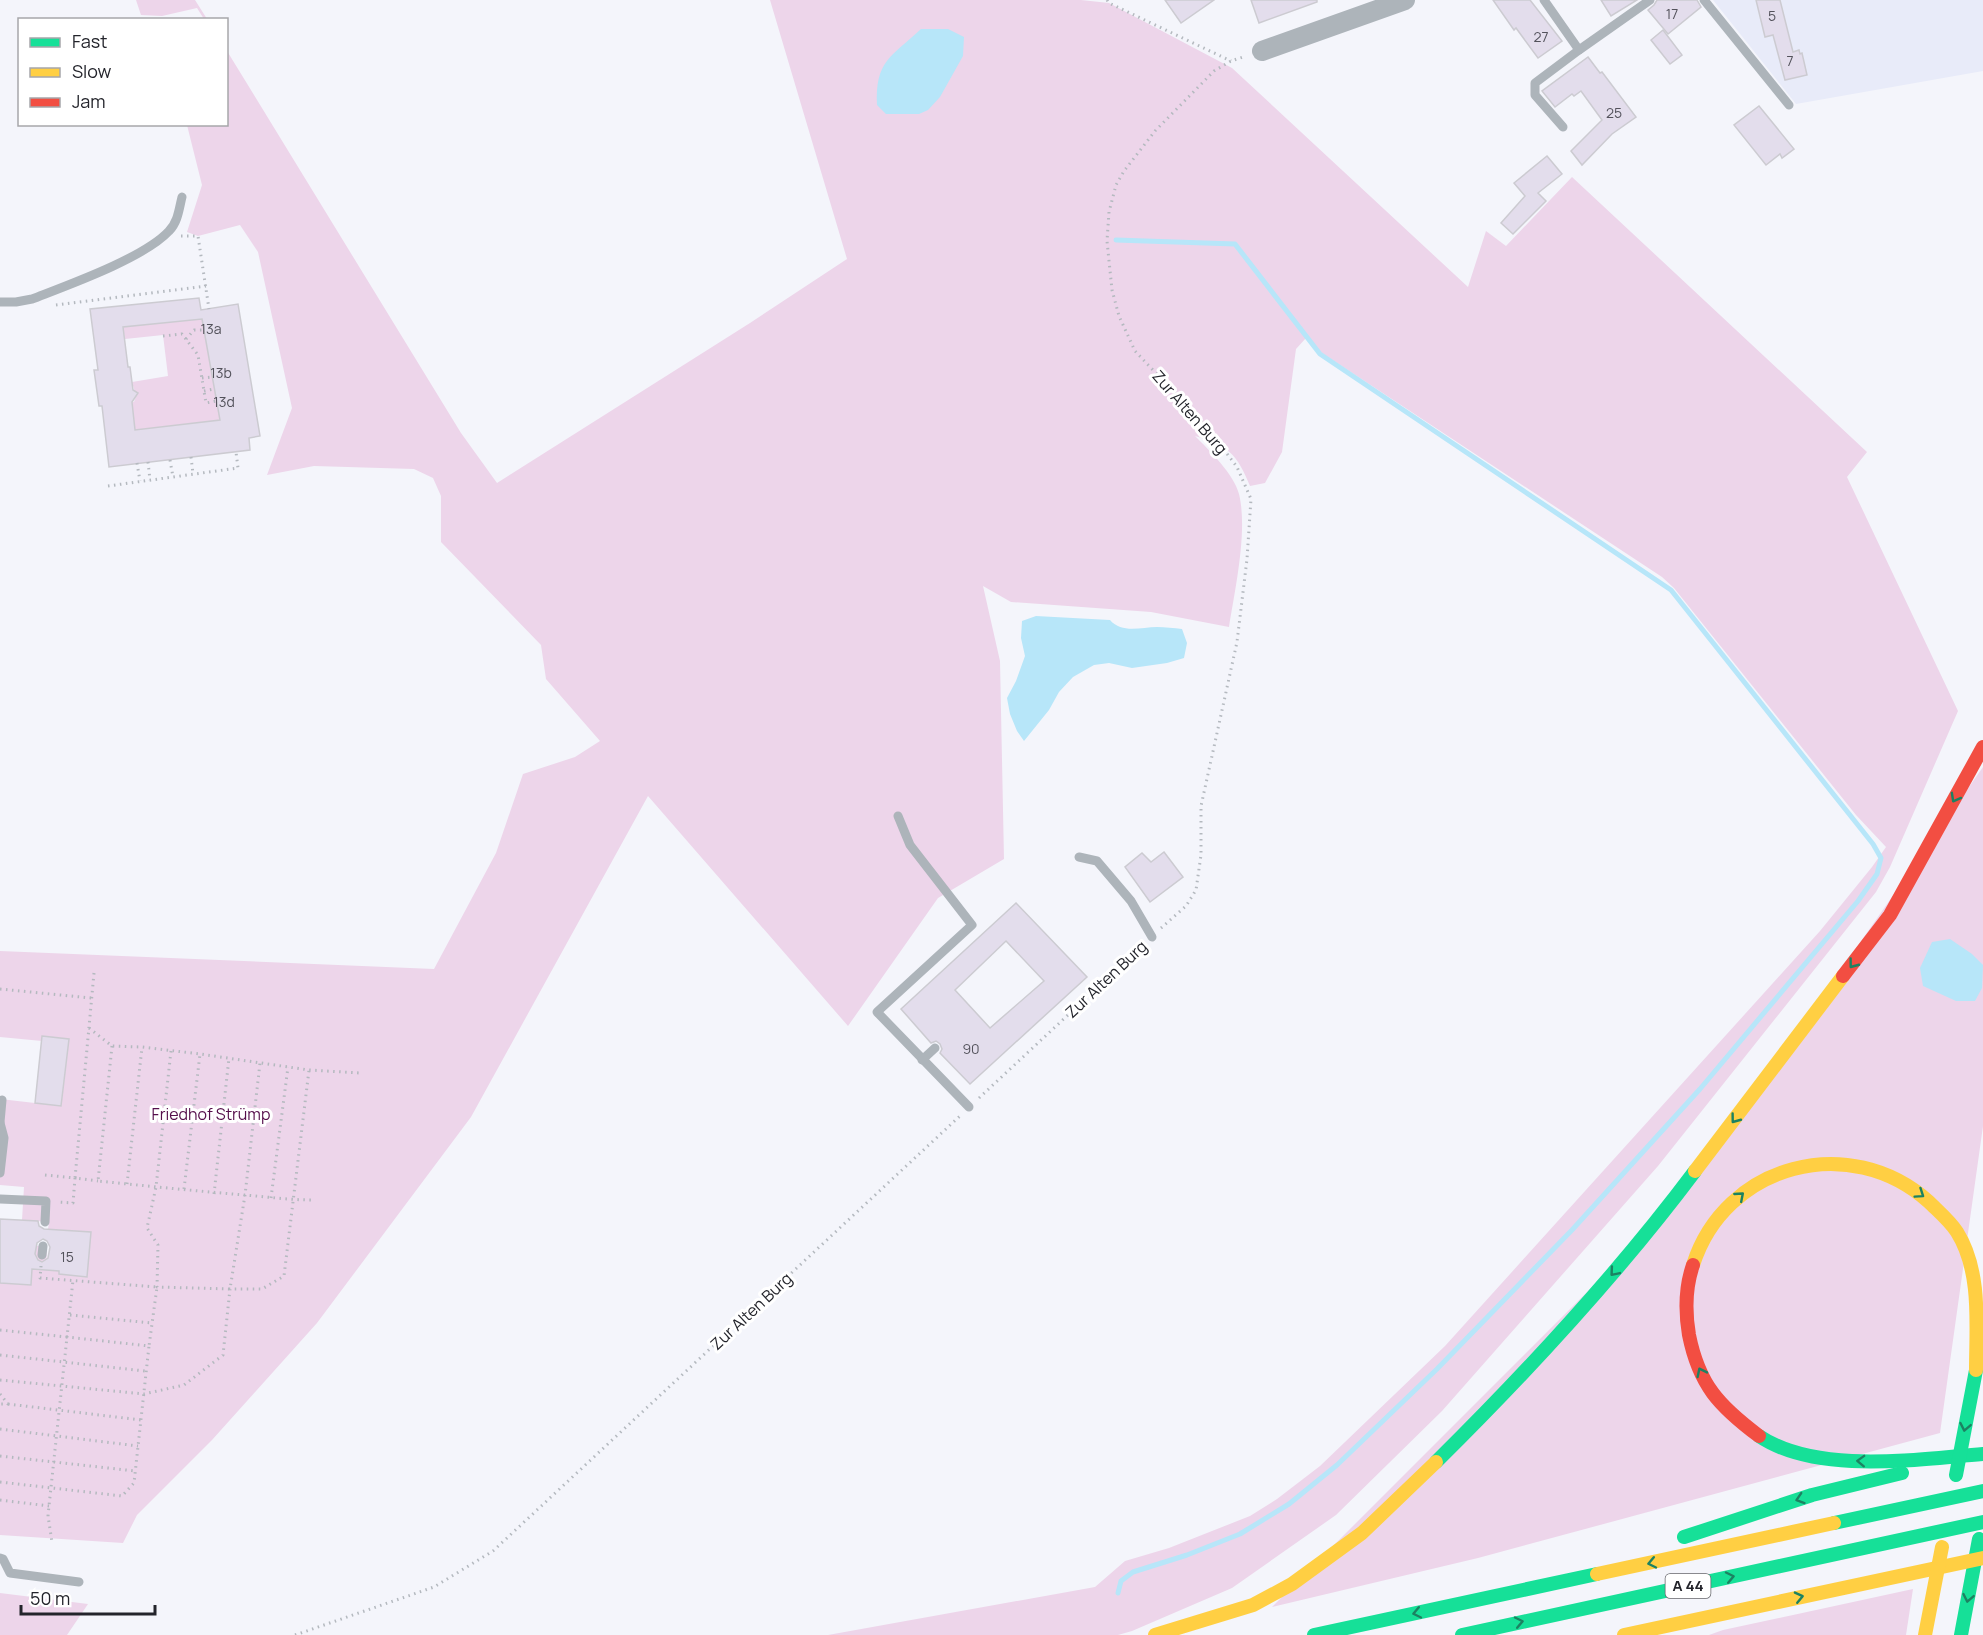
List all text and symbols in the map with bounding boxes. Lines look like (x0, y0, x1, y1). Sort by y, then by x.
house number: 17 (1666, 4, 1678, 23)
house number: 5 (1768, 6, 1776, 25)
legend (18, 18, 228, 126)
house number: 27 (1533, 27, 1549, 46)
text: Fast (72, 29, 107, 53)
house number: 7 (1786, 51, 1794, 70)
text: Slow (72, 59, 112, 83)
text: Jam (72, 89, 106, 113)
house number: 25 (1606, 103, 1622, 122)
house number: 13a (201, 319, 221, 338)
house number: 13b (210, 363, 232, 382)
street label: Zur Alten Burg (1147, 365, 1233, 459)
house number: 13d (213, 392, 235, 411)
one-way arrow (1951, 792, 1962, 802)
street label: Zur Alten Burg (1060, 935, 1152, 1023)
one-way arrow (1849, 957, 1860, 968)
house number: 90 (962, 1039, 980, 1058)
park label: Friedhof Strümp (152, 1103, 270, 1125)
one-way arrow (1731, 1113, 1742, 1124)
one-way arrow (1913, 1187, 1924, 1198)
one-way arrow (1733, 1192, 1744, 1203)
house number: 15 (60, 1247, 74, 1266)
one-way arrow (1610, 1265, 1621, 1276)
street label: Zur Alten Burg (705, 1267, 797, 1355)
one-way arrow (1697, 1368, 1708, 1378)
one-way arrow (1959, 1422, 1972, 1432)
one-way arrow (1857, 1455, 1866, 1467)
one-way arrow (1795, 1492, 1806, 1504)
one-way arrow (1647, 1556, 1657, 1569)
one-way arrow (1725, 1571, 1735, 1584)
road number: A 44 (1666, 1574, 1710, 1598)
scale bar (21, 1578, 154, 1616)
text: 50 m (30, 1586, 70, 1610)
one-way arrow (1793, 1591, 1803, 1604)
one-way arrow (1962, 1592, 1975, 1602)
one-way arrow (1413, 1606, 1423, 1619)
one-way arrow (1514, 1617, 1524, 1630)

